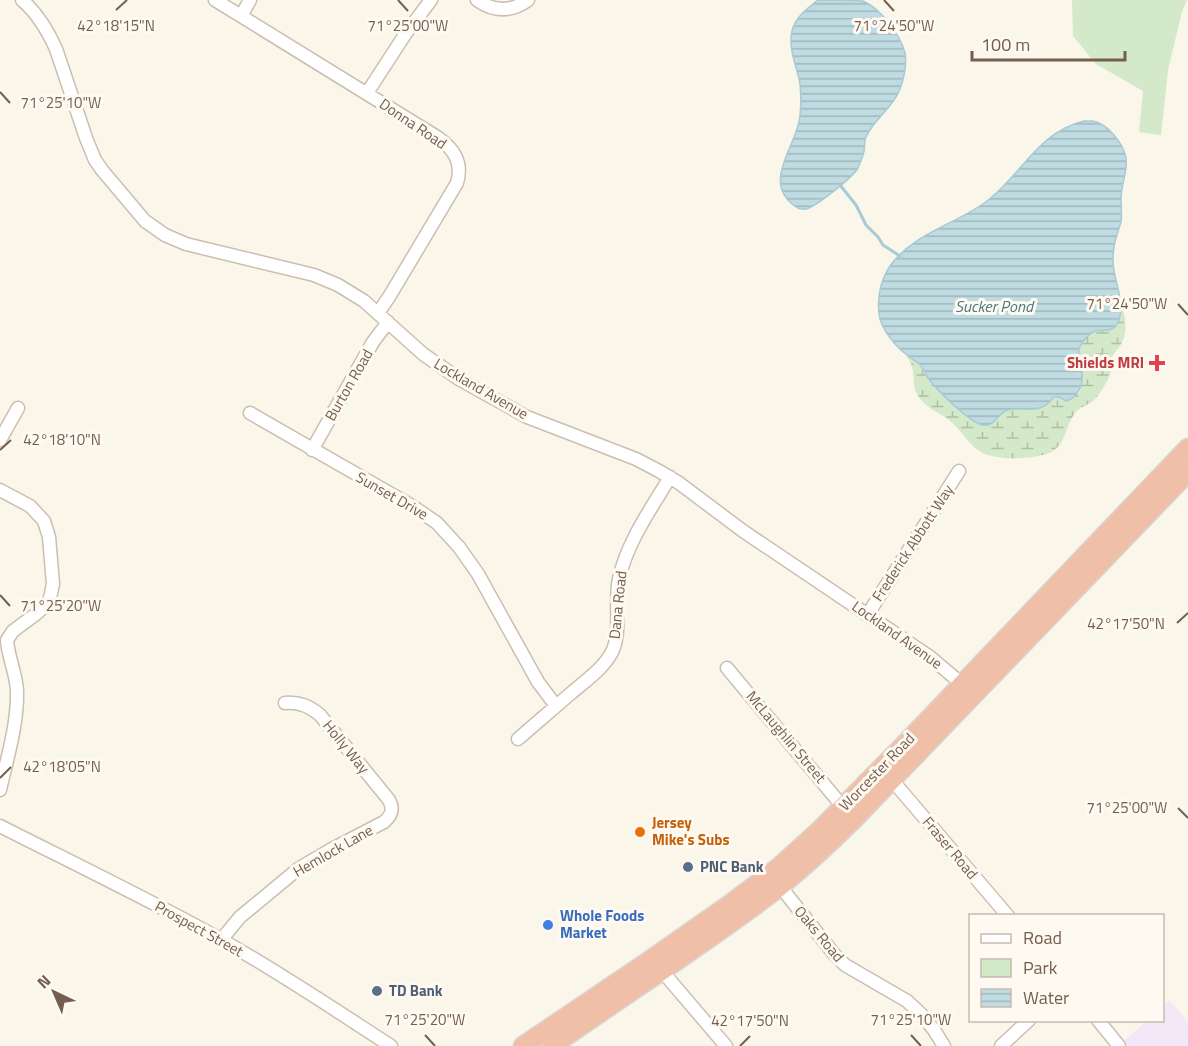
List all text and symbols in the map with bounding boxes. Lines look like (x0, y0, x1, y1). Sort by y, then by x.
text: 42°18'15"N (77, 14, 155, 37)
text: 71°25'00"W (368, 14, 448, 37)
text: 71°24'50"W (854, 14, 934, 37)
scale bar (972, 24, 1125, 62)
text: 100 m (981, 31, 1030, 58)
text: 71°25'10"W (21, 91, 101, 114)
street label: Donna Road (375, 93, 452, 155)
text: 71°24'50"W (1087, 292, 1167, 315)
water label: Sucker Pond (955, 294, 1035, 318)
street label: Burton Road (319, 345, 378, 425)
place label: Shields MRI (1067, 351, 1144, 374)
street label: Lockland Avenue (430, 352, 533, 425)
marker: Shields MRI (1148, 354, 1166, 372)
text: 42°18'10"N (23, 428, 101, 451)
street label: Sunset Drive (352, 466, 433, 526)
street label: Frederick Abbott Way (866, 480, 959, 606)
street label: Dana Road (602, 570, 633, 640)
text: 71°25'20"W (21, 594, 101, 617)
street label: Lockland Avenue (847, 595, 947, 674)
text: 42°17'50"N (1087, 612, 1165, 635)
street label: McLaughlin Street (741, 686, 832, 788)
street label: Holly Way (318, 715, 375, 778)
street label: Worcester Road (833, 727, 920, 816)
text: 42°18'05"N (23, 755, 101, 778)
text: 71°25'00"W (1087, 796, 1167, 819)
place label: Jersey Mike's Subs (652, 811, 730, 851)
street label: Fraser Road (917, 811, 984, 884)
street label: Hemlock Lane (289, 818, 377, 883)
marker: Jersey Mike's Subs (633, 825, 647, 839)
place label: PNC Bank (700, 855, 764, 878)
marker: PNC Bank (681, 860, 695, 874)
street label: Prospect Street (151, 895, 248, 963)
street label: Oaks Road (789, 900, 850, 967)
place label: Whole Foods Market (560, 904, 644, 944)
legend (969, 914, 1164, 1022)
marker: Whole Foods Market (541, 918, 555, 932)
text: Road (1023, 924, 1062, 951)
text: Park (1023, 954, 1058, 981)
north arrow (24, 962, 84, 1022)
text: N (31, 969, 56, 994)
place label: TD Bank (389, 979, 443, 1002)
marker: TD Bank (370, 984, 384, 998)
text: Water (1023, 984, 1069, 1011)
text: 71°25'20"W (385, 1008, 465, 1031)
text: 71°25'10"W (871, 1008, 951, 1031)
text: 42°17'50"N (711, 1009, 789, 1032)

